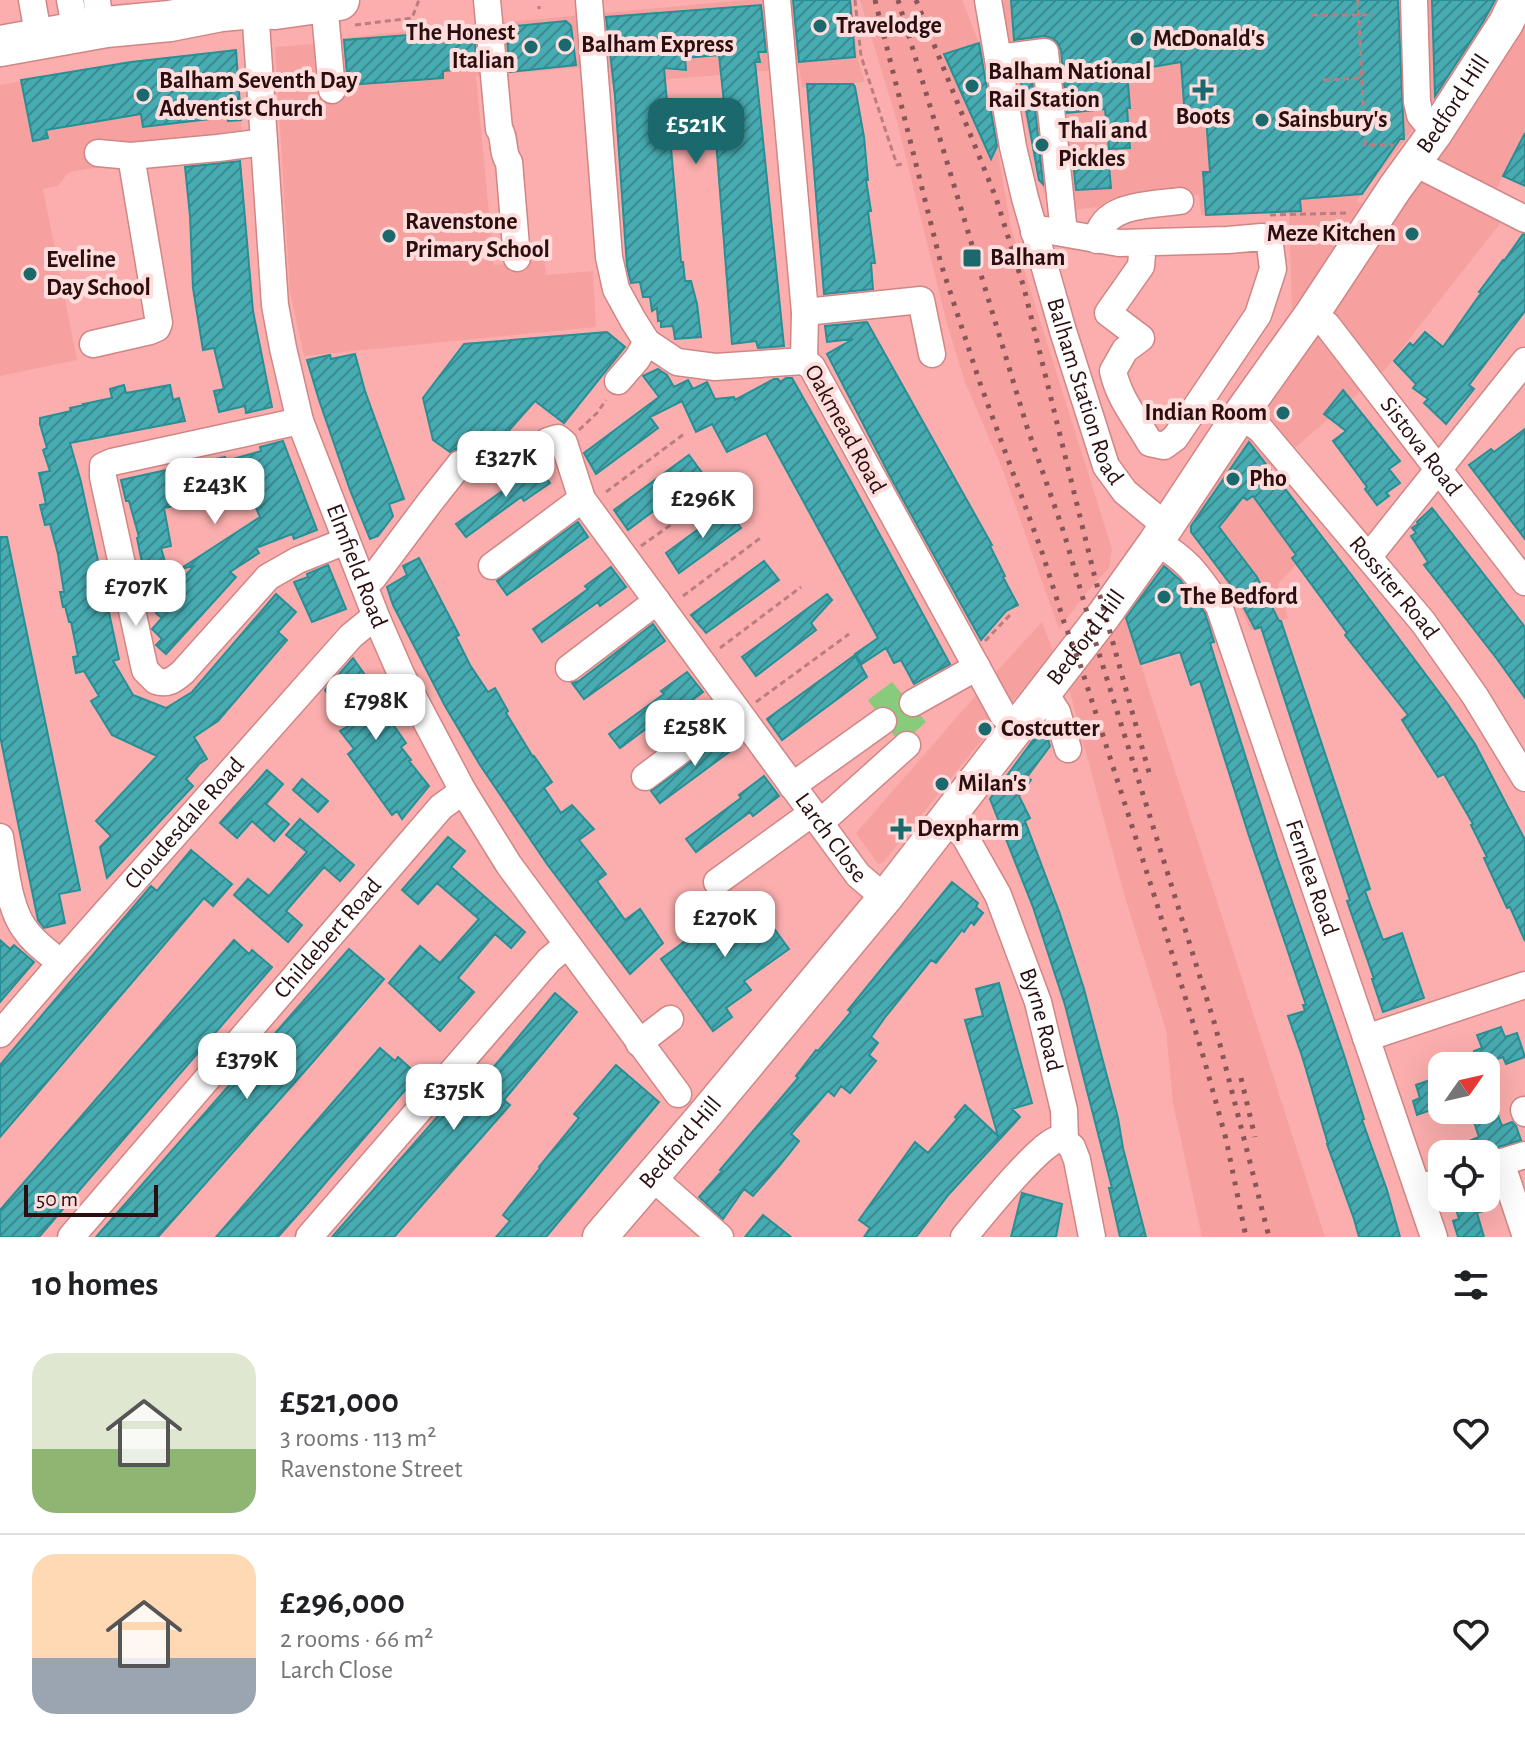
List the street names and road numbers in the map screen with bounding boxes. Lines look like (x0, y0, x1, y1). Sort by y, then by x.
street label: Bedford Hill (1412, 50, 1494, 158)
street label: Balham Station Road (1042, 295, 1128, 489)
street label: Oakmead Road (800, 361, 890, 497)
street label: Sistova Road (1375, 393, 1466, 500)
street label: Elmfield Road (321, 501, 391, 632)
street label: Rossiter Road (1344, 532, 1443, 644)
street label: Bedford Hill (1042, 586, 1130, 690)
street label: Cloudesdale Road (120, 753, 249, 894)
street label: Larch Close (790, 789, 870, 888)
street label: Fernlea Road (1281, 817, 1342, 939)
street label: Childebert Road (270, 873, 386, 1003)
street label: Byrne Road (1014, 965, 1066, 1074)
street label: Bedford Hill (635, 1092, 726, 1194)

